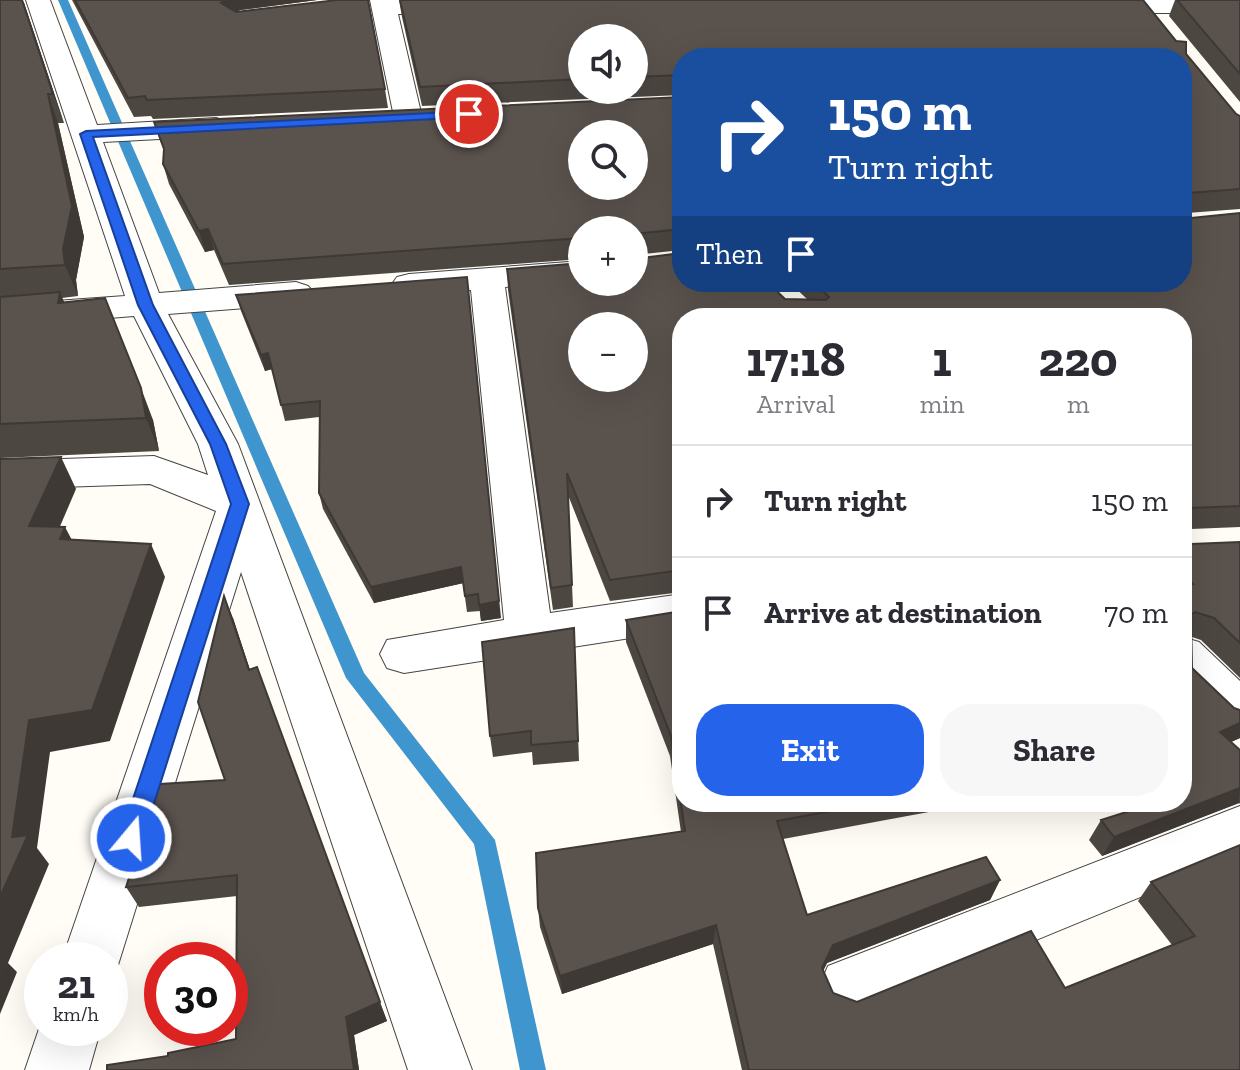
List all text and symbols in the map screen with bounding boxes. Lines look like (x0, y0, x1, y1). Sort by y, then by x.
map controls (568, 24, 648, 392)
button: sound (568, 24, 648, 104)
text: 150 m (828, 77, 972, 144)
pin (435, 80, 503, 148)
icon: right (696, 80, 800, 184)
icon: arrive (447, 92, 491, 136)
button: search (568, 120, 648, 200)
text: Turn right (828, 145, 993, 188)
button: + (568, 216, 648, 296)
icon: arrive (779, 232, 823, 276)
text: Then (696, 236, 763, 272)
button: − (568, 312, 648, 392)
text: 17:18 (746, 331, 846, 388)
text: 1 (932, 331, 952, 388)
text: 220 (1039, 331, 1118, 388)
text: Arrival (757, 388, 835, 420)
text: min (920, 388, 964, 420)
text: m (1067, 388, 1089, 420)
icon: right (696, 479, 740, 523)
text: Turn right (764, 483, 906, 519)
text: 150 m (1091, 483, 1168, 519)
icon: arrive (696, 591, 740, 635)
text: Arrive at destination (764, 595, 1041, 631)
text: 70 m (1104, 595, 1168, 631)
button: Exit (696, 704, 924, 796)
button: Share (940, 704, 1168, 796)
position arrow (89, 796, 173, 880)
speed limit sign: 30 (144, 942, 248, 1046)
text: 21 (57, 960, 95, 1008)
text: km/h (53, 1002, 99, 1026)

